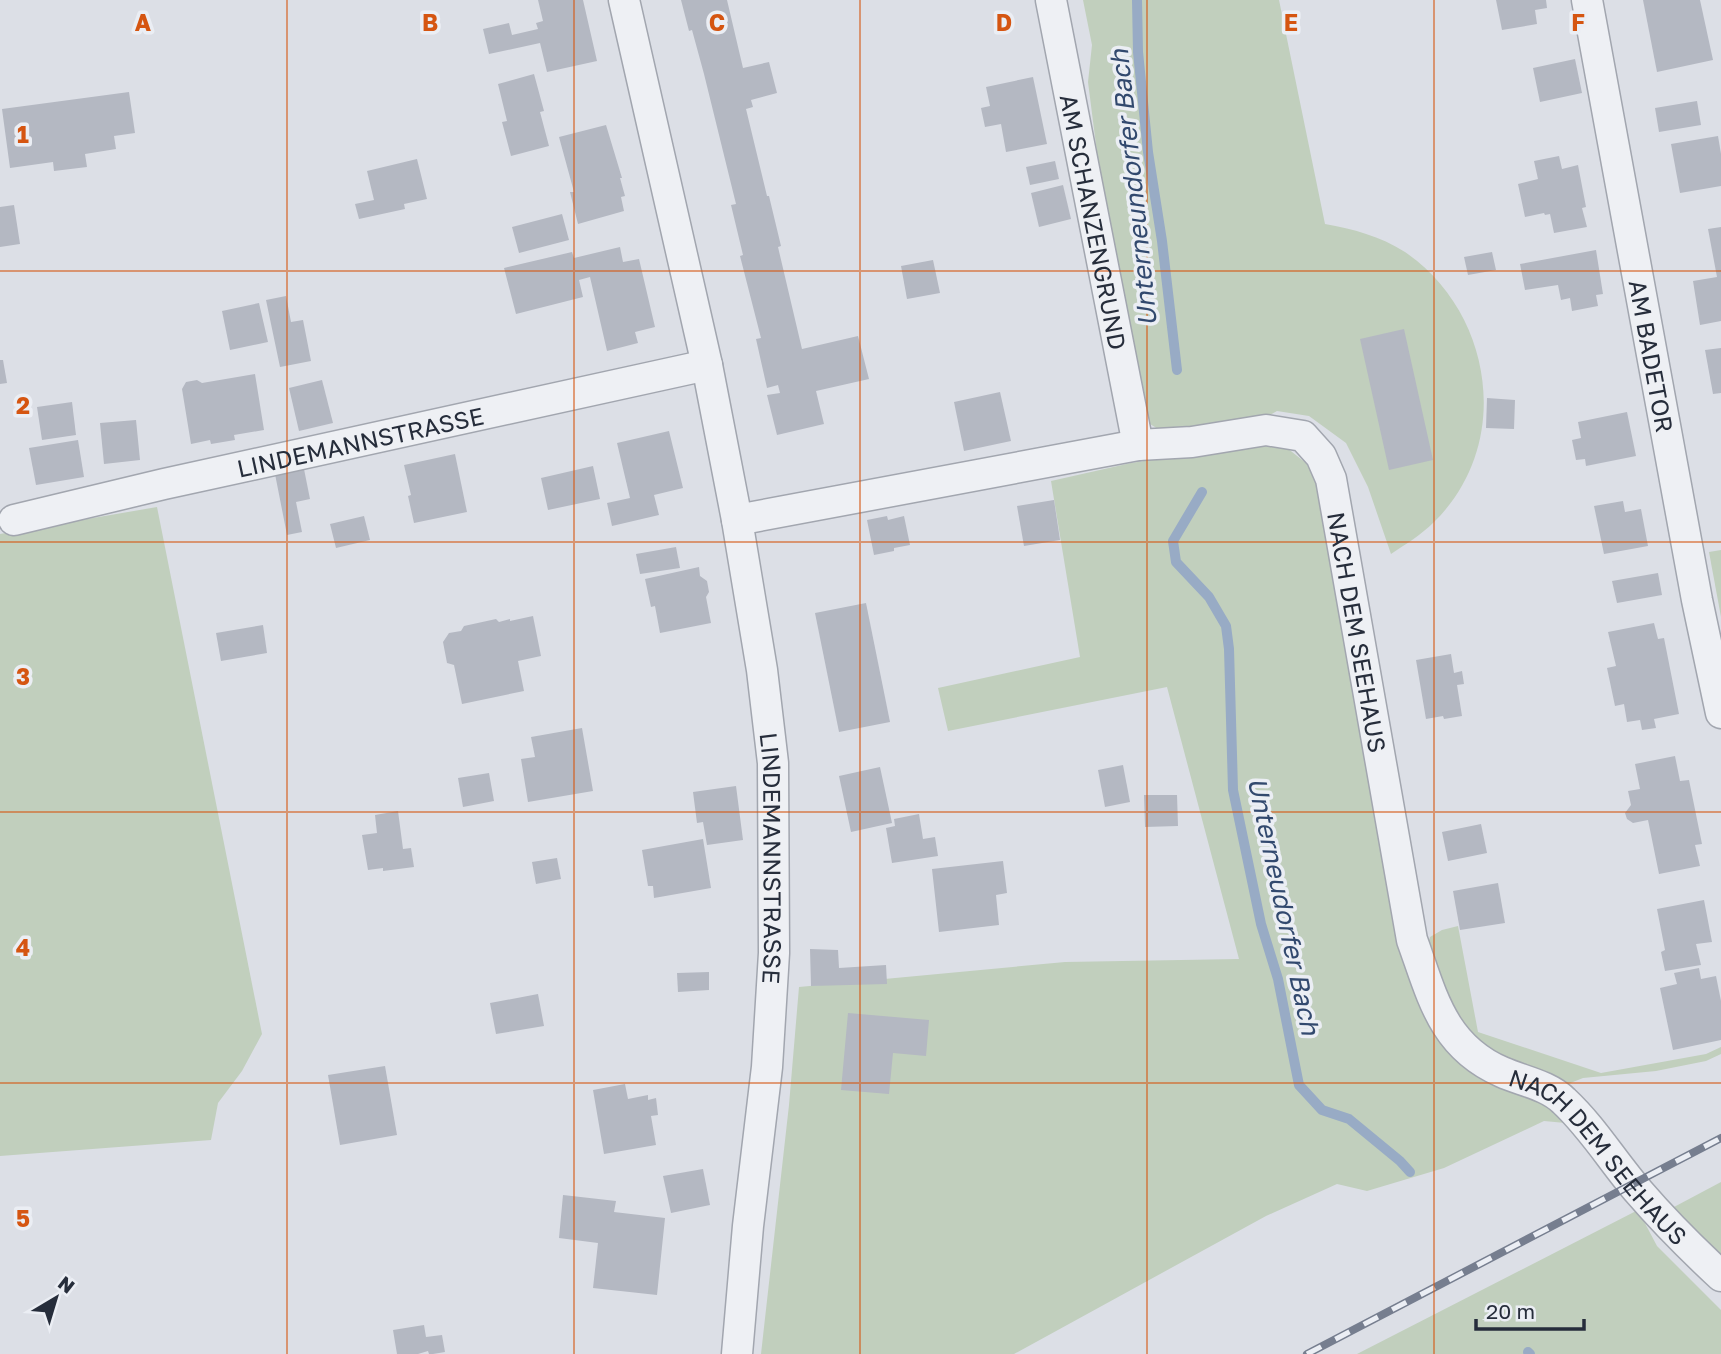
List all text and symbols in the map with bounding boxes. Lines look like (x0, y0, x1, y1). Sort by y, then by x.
text: A (135, 8, 152, 36)
text: B (422, 8, 438, 36)
text: C (709, 8, 725, 36)
text: D (996, 8, 1012, 36)
text: E (1284, 8, 1298, 36)
text: F (1571, 8, 1585, 36)
water label: Unterneundorfer Bach (1103, 47, 1163, 328)
street label: AM SCHANZENGRUND (1055, 91, 1134, 352)
text: 1 (17, 120, 29, 148)
street label: AM BADETOR (1624, 277, 1680, 435)
text: 2 (16, 391, 30, 419)
street label: LINDEMANNSTRASSE (234, 400, 486, 482)
street label: NACH DEM SEEHAUS (1323, 510, 1393, 755)
text: 3 (16, 662, 30, 690)
street label: LINDEMANNSTRASSE (755, 731, 789, 985)
water label: Unterneudorfer Bach (1242, 774, 1327, 1039)
text: 4 (16, 933, 30, 961)
street label: NACH DEM SEEHAUS (1506, 1062, 1694, 1250)
text: 5 (16, 1204, 30, 1232)
north arrow (21, 1263, 91, 1333)
text: N (54, 1271, 80, 1298)
scale bar (1476, 1288, 1584, 1332)
text: 20 m (1486, 1298, 1535, 1324)

